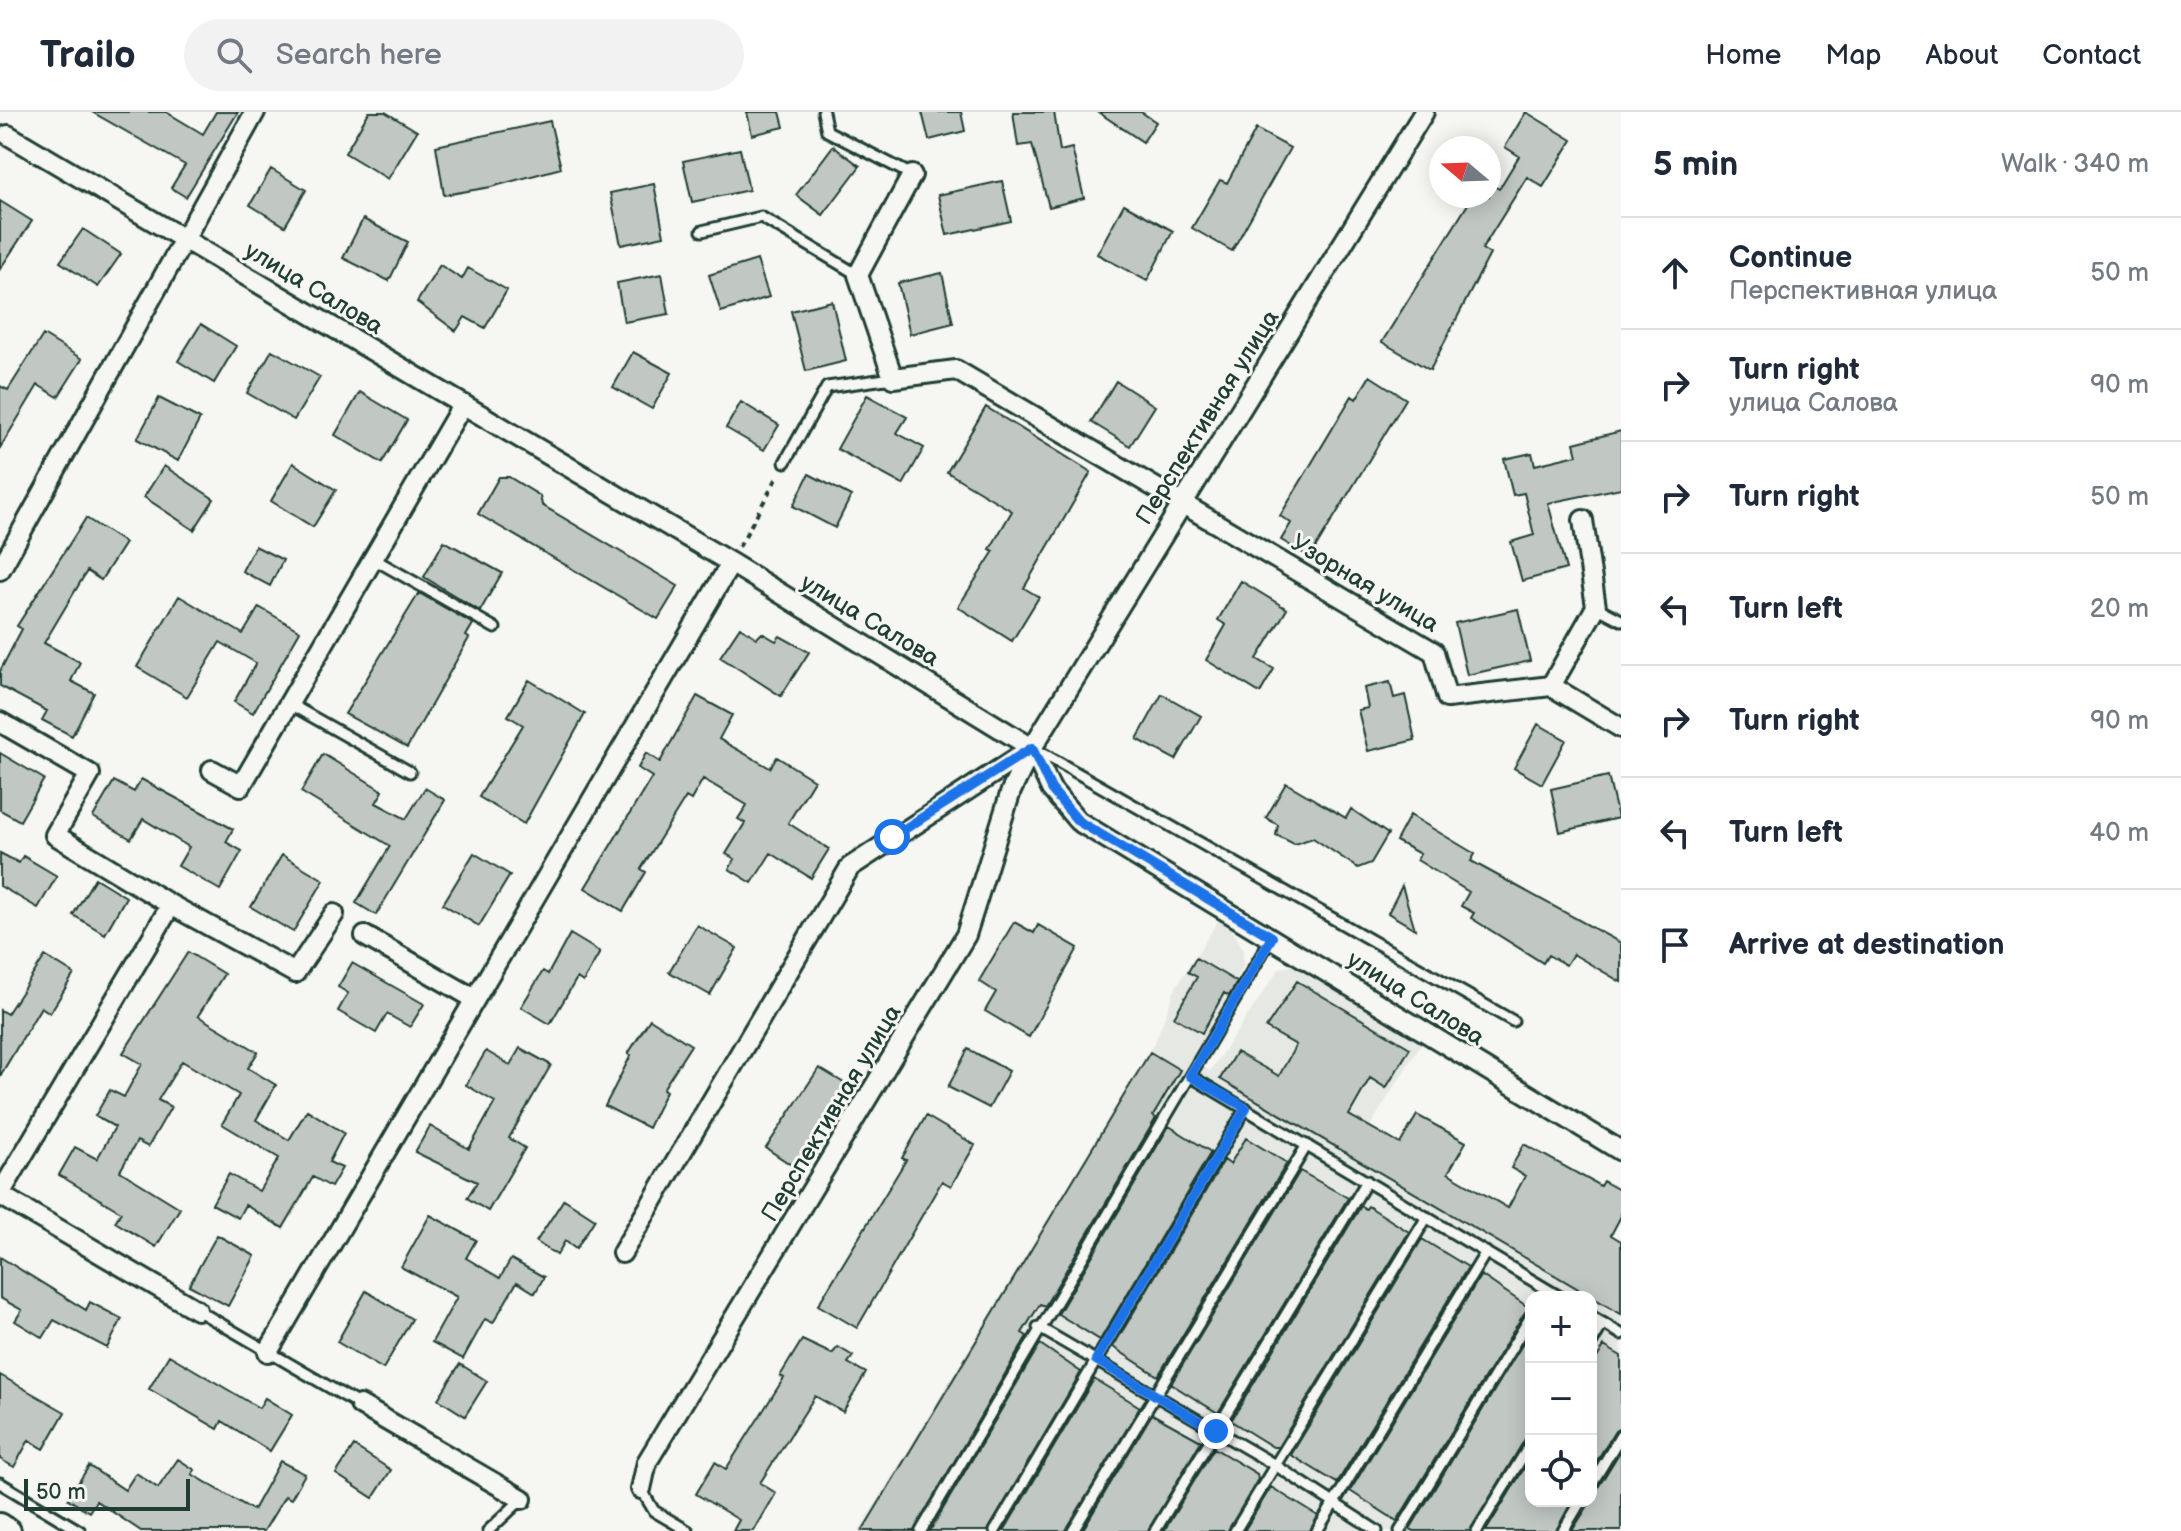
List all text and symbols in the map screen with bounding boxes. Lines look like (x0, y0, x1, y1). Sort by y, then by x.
search box (184, 19, 744, 91)
text: Trailo (40, 33, 136, 78)
icon: search (212, 33, 256, 77)
text: Search here (276, 37, 442, 73)
text: Home (1705, 39, 1781, 72)
text: Map (1825, 39, 1882, 72)
text: About (1926, 39, 1998, 72)
text: Contact (2042, 39, 2141, 72)
north arrow (1429, 136, 1501, 208)
text: 5 min (1653, 144, 1738, 185)
text: Walk · 340 m (2001, 149, 2149, 180)
street label: улица Салова (239, 236, 388, 341)
text: Continue (1729, 240, 1852, 276)
icon: ahead (1653, 251, 1697, 295)
text: 50 m (2090, 258, 2149, 289)
text: Перспективная улица (1729, 276, 1997, 307)
street label: Перспективная улица (1129, 305, 1285, 530)
text: Turn right (1729, 352, 1860, 388)
icon: right (1653, 363, 1697, 407)
text: 90 m (2090, 370, 2149, 401)
text: улица Салова (1729, 388, 1898, 419)
icon: right (1653, 475, 1697, 519)
text: Turn right (1729, 479, 1860, 515)
text: 50 m (2090, 482, 2149, 513)
street label: Узорная улица (1286, 528, 1444, 639)
street label: улица Салова (795, 568, 944, 673)
icon: left (1653, 587, 1697, 631)
text: Turn left (1729, 591, 1843, 627)
text: 20 m (2090, 594, 2149, 625)
icon: right (1653, 699, 1697, 743)
text: Turn right (1729, 703, 1860, 739)
text: 90 m (2090, 706, 2149, 737)
icon: left (1653, 811, 1697, 855)
text: Turn left (1729, 815, 1843, 851)
text: 40 m (2089, 818, 2149, 849)
route start (874, 819, 910, 855)
icon: arrive (1653, 923, 1697, 967)
text: Arrive at destination (1729, 927, 2005, 963)
street label: улица Салова (1342, 945, 1490, 1052)
street label: Перспективная улица (755, 1000, 908, 1227)
map controls (1525, 1291, 1597, 1507)
button: + (1525, 1291, 1597, 1363)
button: − (1525, 1363, 1597, 1435)
route end (1198, 1413, 1234, 1449)
button: locate (1525, 1435, 1597, 1507)
scale bar (24, 1475, 190, 1511)
text: 50 m (36, 1479, 86, 1506)

